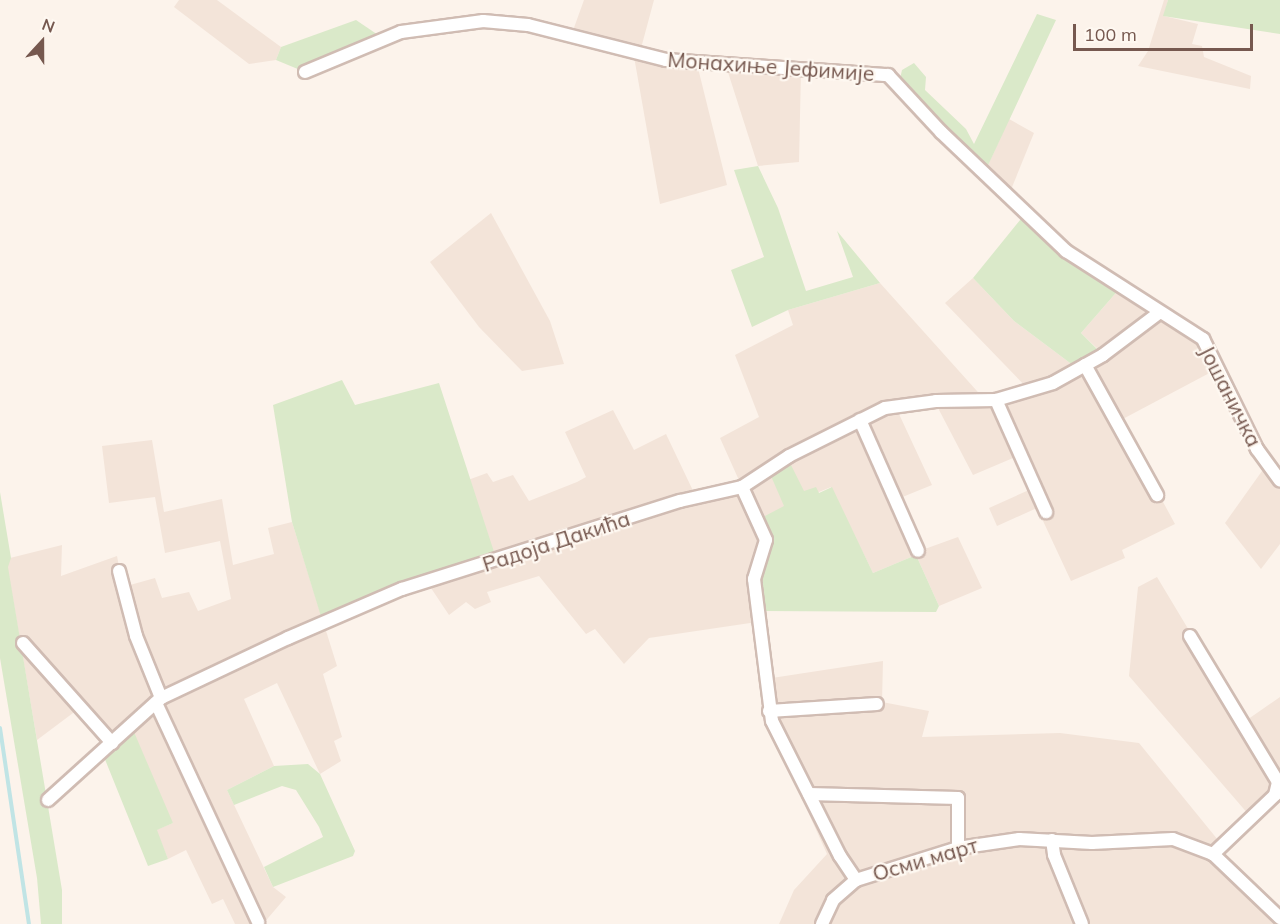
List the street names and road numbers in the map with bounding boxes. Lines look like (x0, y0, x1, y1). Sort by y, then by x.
street label: Монахиње Јефимије (667, 46, 875, 86)
street label: Јошаничка (1195, 341, 1267, 451)
street label: Радоја Дакића (479, 505, 633, 577)
street label: Осми март (870, 832, 980, 886)

